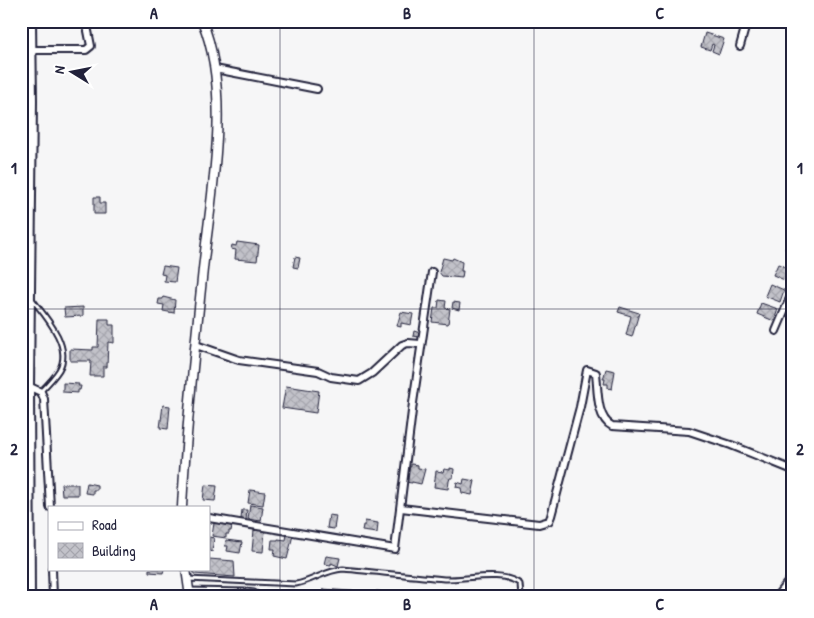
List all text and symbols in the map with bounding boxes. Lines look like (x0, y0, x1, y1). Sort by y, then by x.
text: A (150, 2, 158, 24)
text: B (403, 2, 411, 24)
text: C (656, 2, 665, 24)
north arrow (48, 48, 98, 98)
text: N (49, 64, 69, 75)
text: 1 (11, 157, 17, 179)
text: 1 (797, 157, 803, 179)
text: 2 (10, 438, 18, 460)
text: 2 (796, 438, 804, 460)
legend (48, 506, 210, 570)
text: Road (92, 514, 117, 535)
text: Building (92, 540, 136, 561)
text: A (150, 593, 158, 615)
text: B (403, 593, 411, 615)
text: C (656, 593, 665, 615)

